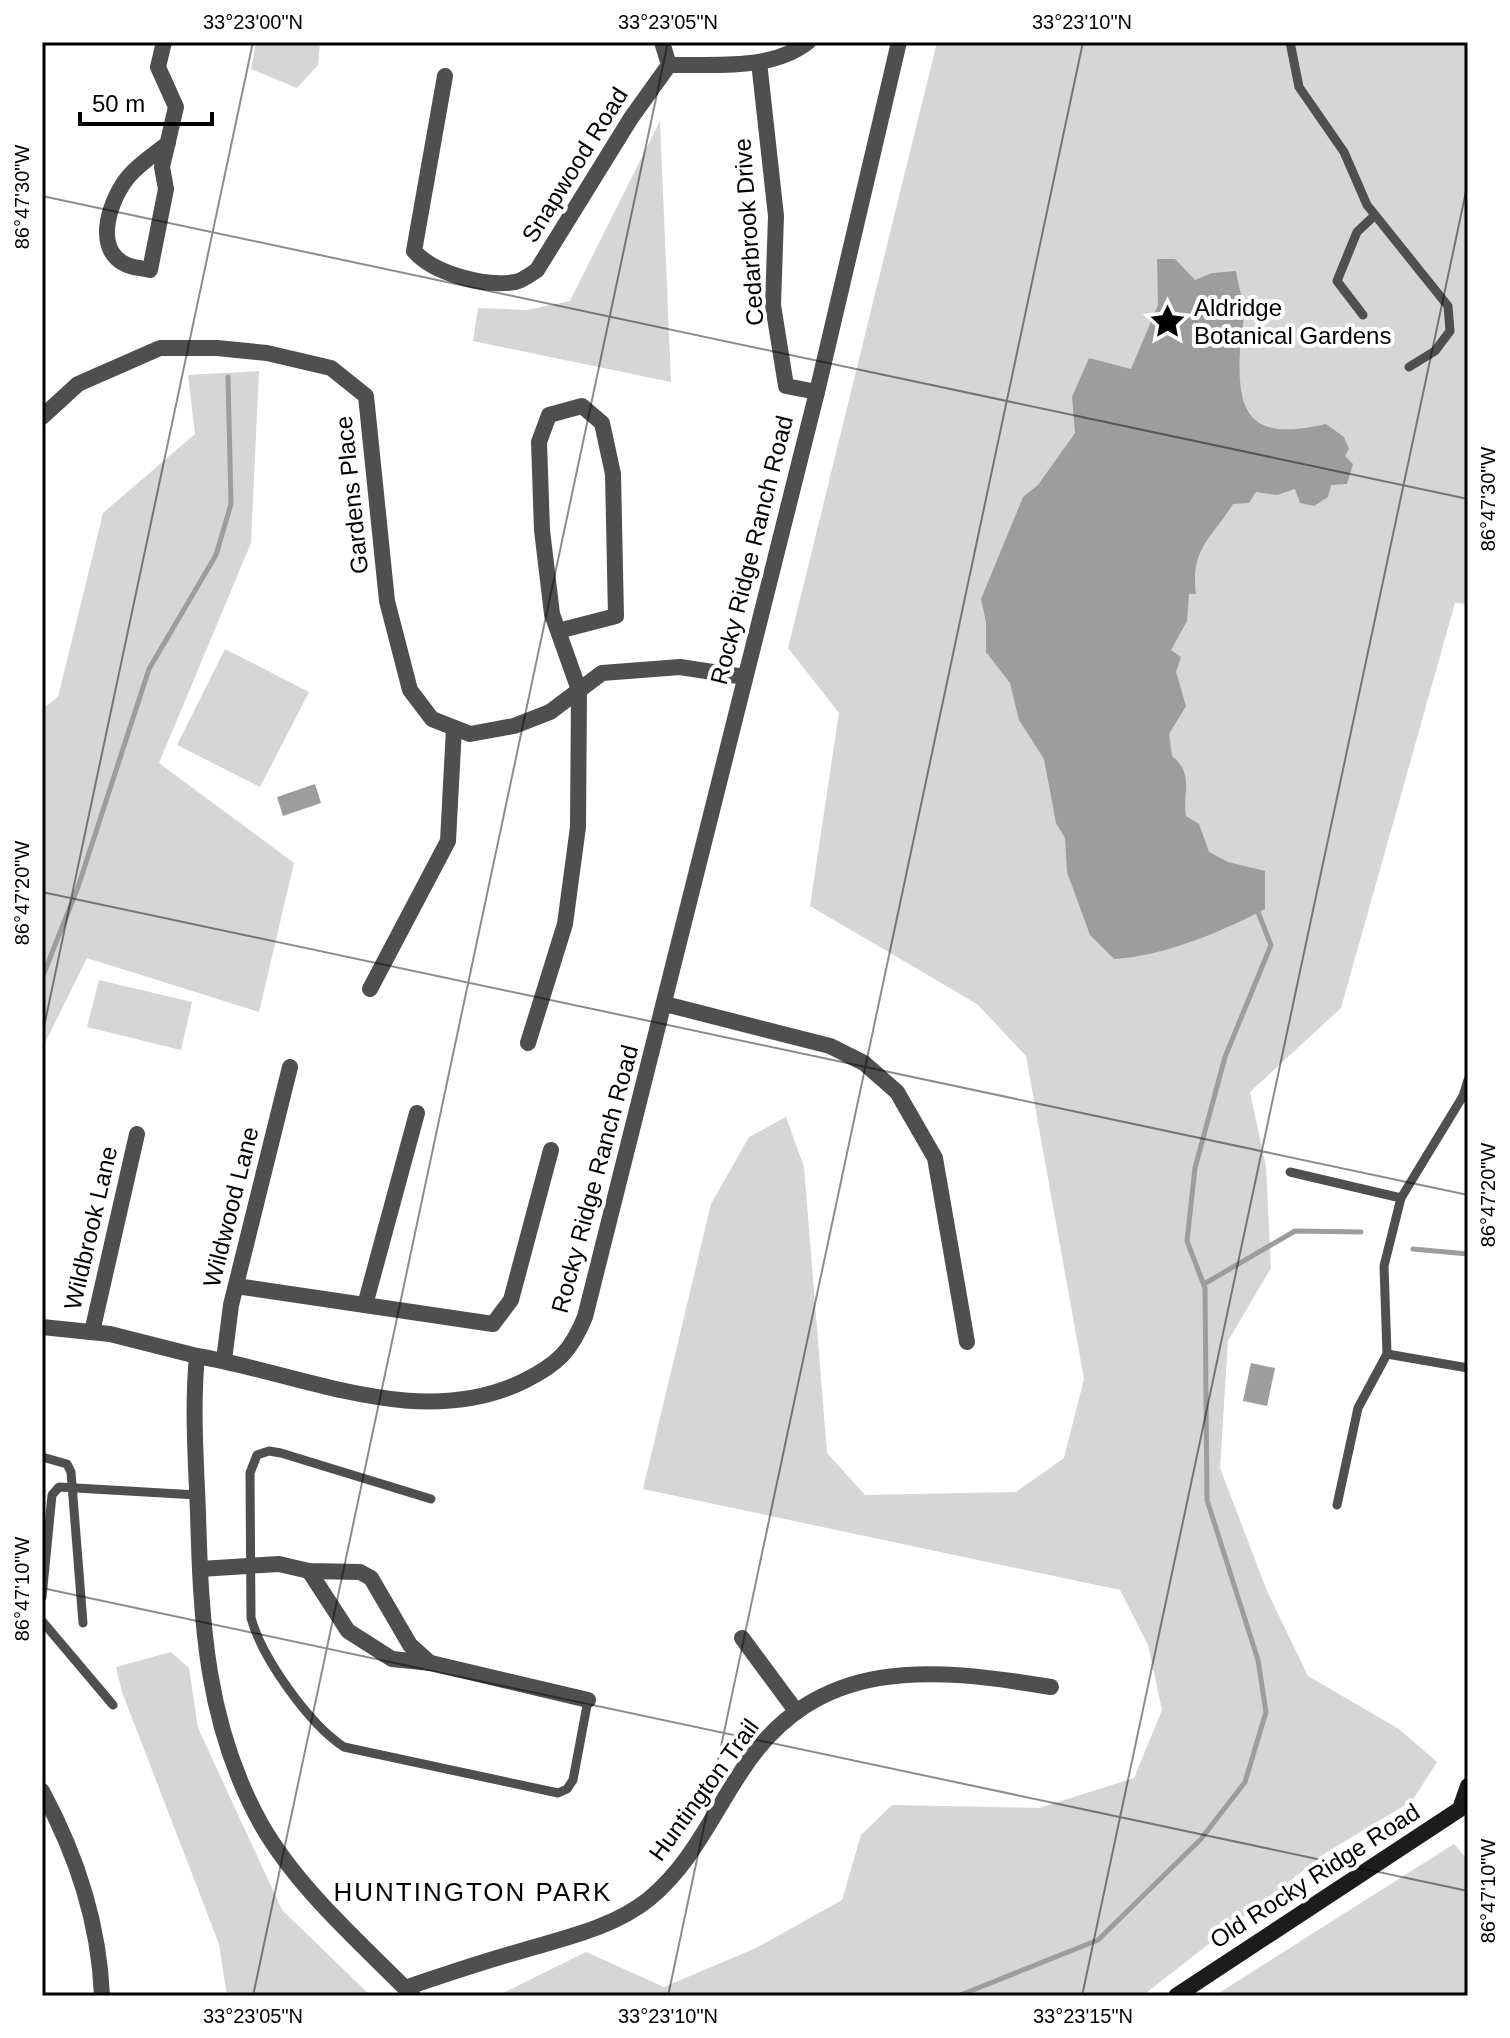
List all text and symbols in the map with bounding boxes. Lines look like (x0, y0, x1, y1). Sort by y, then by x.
text: 33°23'00"N (203, 11, 303, 33)
text: 33°23'05"N (618, 11, 718, 33)
text: 33°23'10"N (1032, 11, 1132, 33)
scale bar (80, 76, 212, 126)
street label: Snapwood Road (516, 82, 633, 247)
text: 50 m (92, 90, 145, 117)
street label: Cedarbrook Drive (728, 137, 769, 327)
text: 86°47'30"W (11, 145, 33, 249)
place label: Aldridge Botanical Gardens (1194, 294, 1391, 349)
place icon: Aldridge Botanical Gardens (1149, 303, 1187, 341)
street label: Rocky Ridge Ranch Road (705, 413, 798, 687)
street label: Gardens Place (330, 415, 373, 575)
text: 86°47'30"W (1477, 447, 1499, 551)
text: 86°47'20"W (11, 841, 33, 945)
street label: Rocky Ridge Ranch Road (546, 1042, 643, 1316)
street label: Wildwood Lane (198, 1124, 263, 1290)
text: 86°47'20"W (1477, 1143, 1499, 1247)
street label: Wildbrook Lane (59, 1144, 122, 1312)
text: 86°47'10"W (11, 1537, 33, 1641)
street label: Huntington Trail (643, 1714, 764, 1866)
street label: Old Rocky Ridge Road (1205, 1798, 1424, 1953)
text: 86°47'10"W (1477, 1839, 1499, 1943)
district label: HUNTINGTON PARK (334, 1877, 612, 1907)
text: 33°23'05"N (203, 2005, 303, 2027)
text: 33°23'10"N (618, 2005, 718, 2027)
text: 33°23'15"N (1033, 2005, 1133, 2027)

